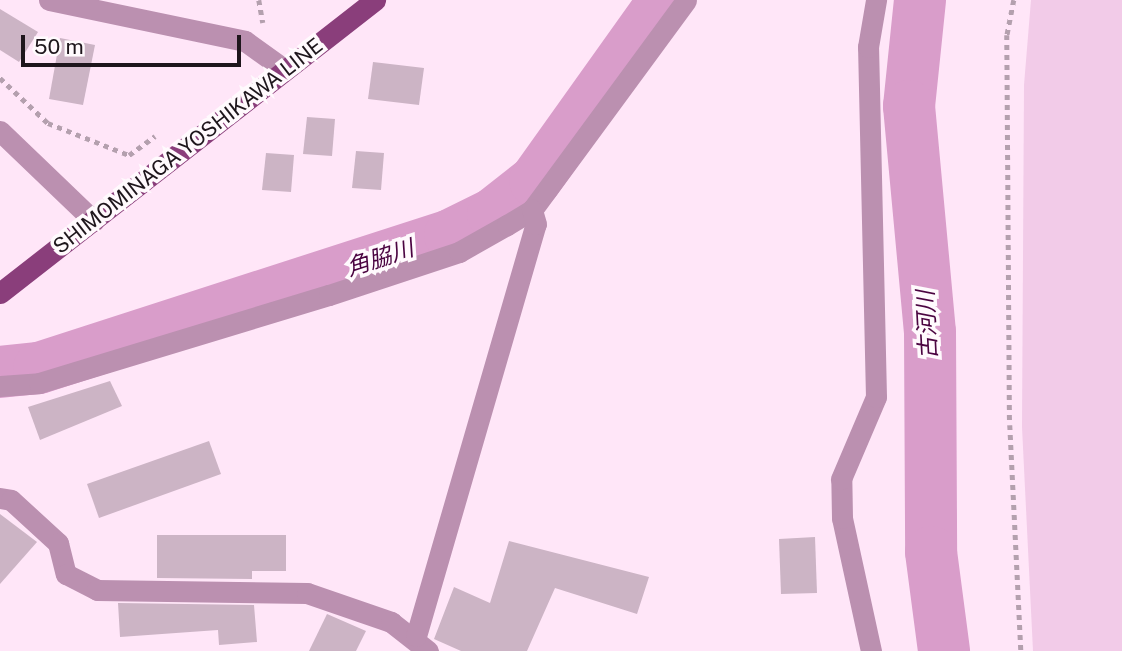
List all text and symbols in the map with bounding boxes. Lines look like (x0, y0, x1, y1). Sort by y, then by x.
scale bar (24, 21, 245, 65)
street label: SHIMOMINAGA YOSHIKAWA LINE (48, 33, 328, 259)
text: 50 m (34, 34, 84, 59)
water label: 角脇川 (343, 234, 417, 282)
water label: 古河川 (911, 290, 943, 360)

